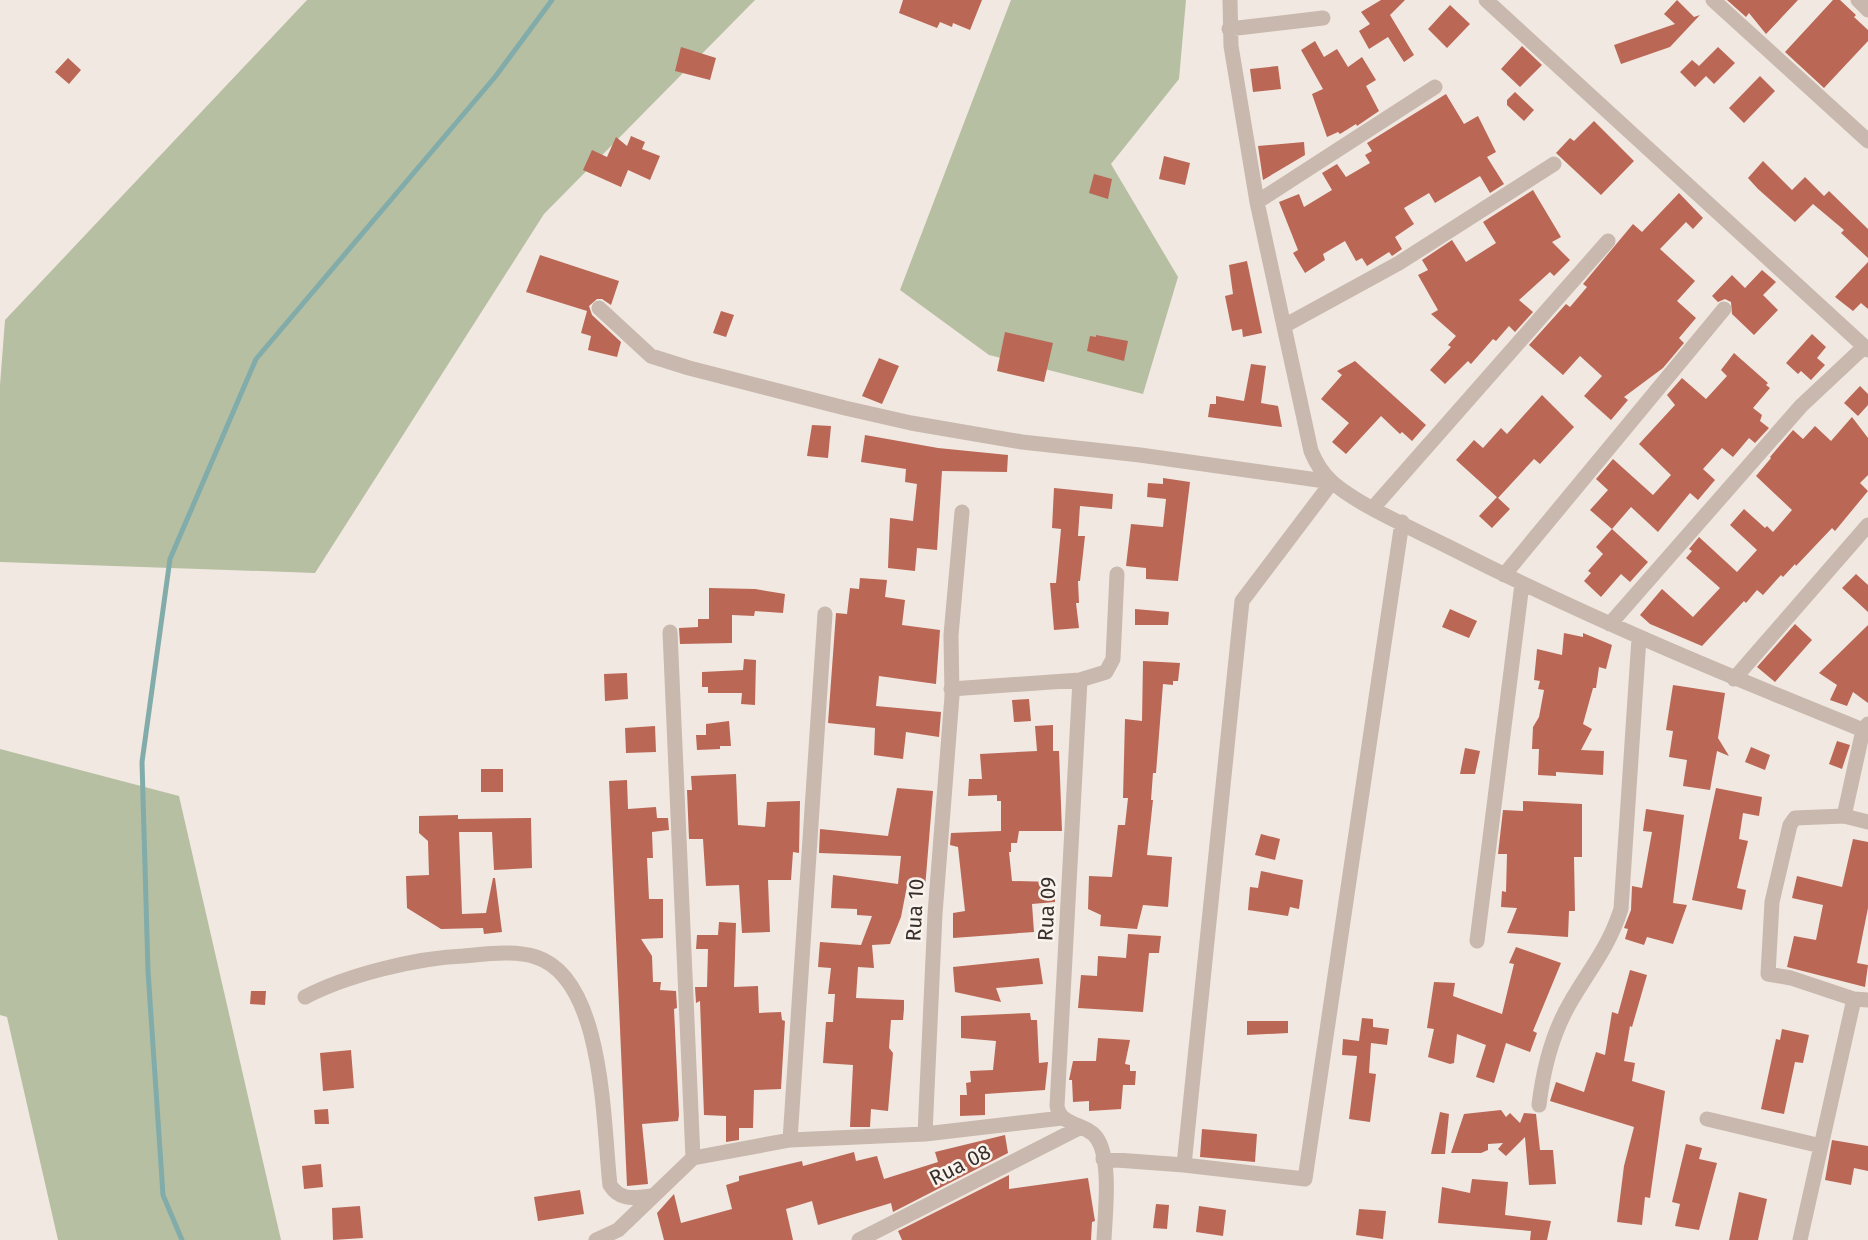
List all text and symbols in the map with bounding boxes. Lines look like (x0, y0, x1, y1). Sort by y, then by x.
street label: Rua 09 (1032, 876, 1062, 942)
street label: Rua 10 (900, 878, 930, 942)
street label: Rua 08 (925, 1139, 995, 1191)

